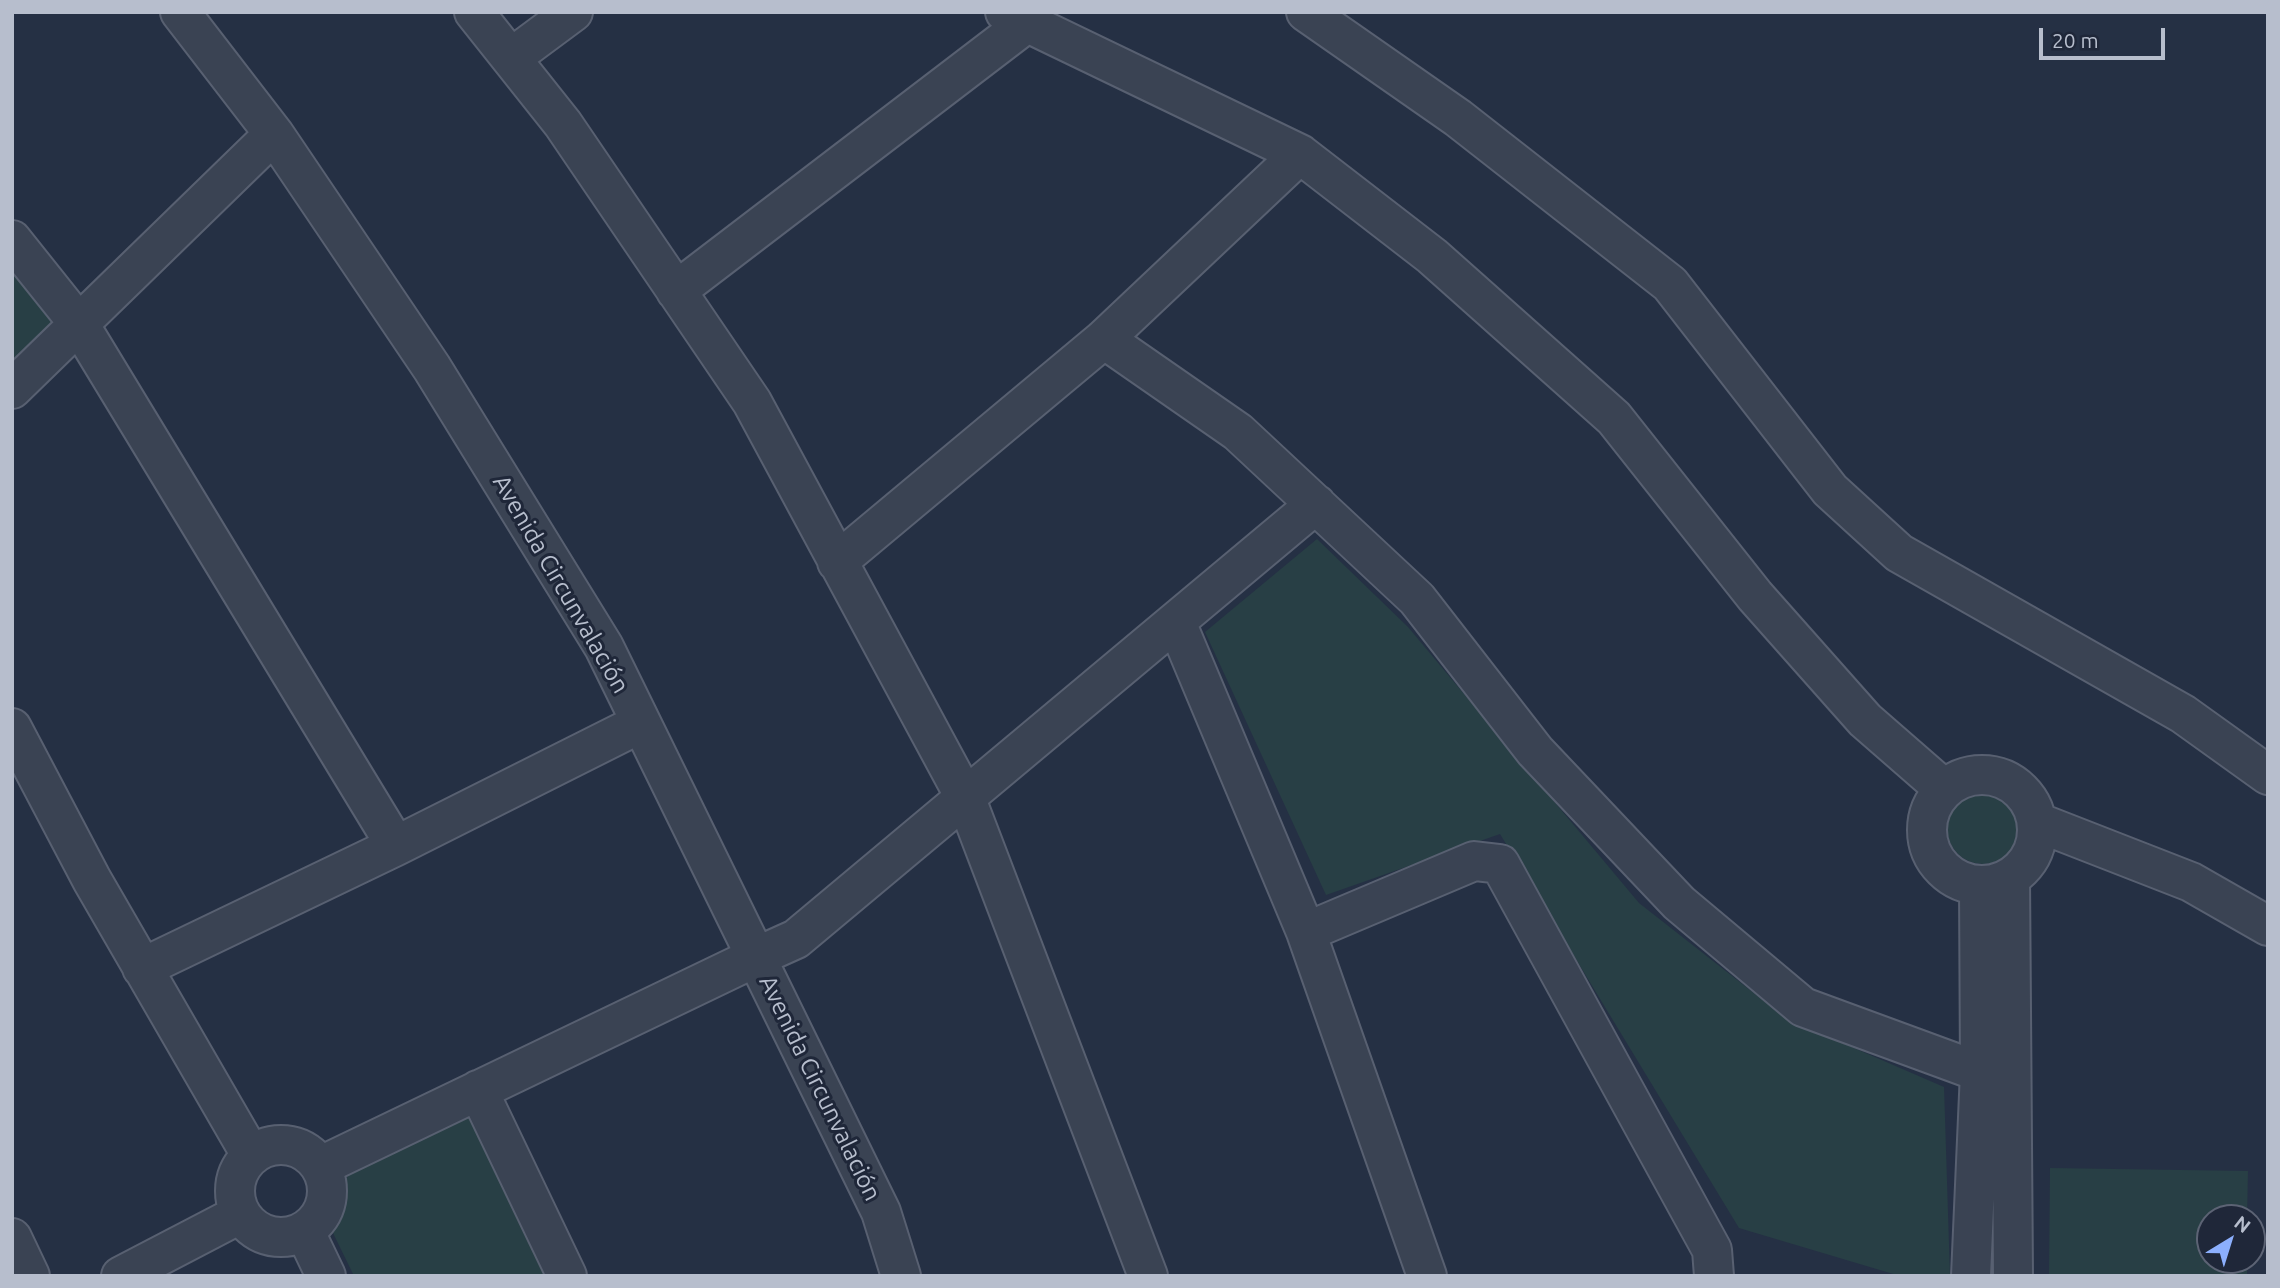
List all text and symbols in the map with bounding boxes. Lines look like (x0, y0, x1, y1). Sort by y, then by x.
scale bar (2042, 14, 2168, 58)
text: 20 m (2052, 28, 2099, 52)
street label: Avenida Circunvalación (487, 470, 635, 698)
street label: Avenida Circunvalación (753, 971, 887, 1205)
north arrow (2196, 1204, 2266, 1274)
text: N (2230, 1211, 2255, 1237)

